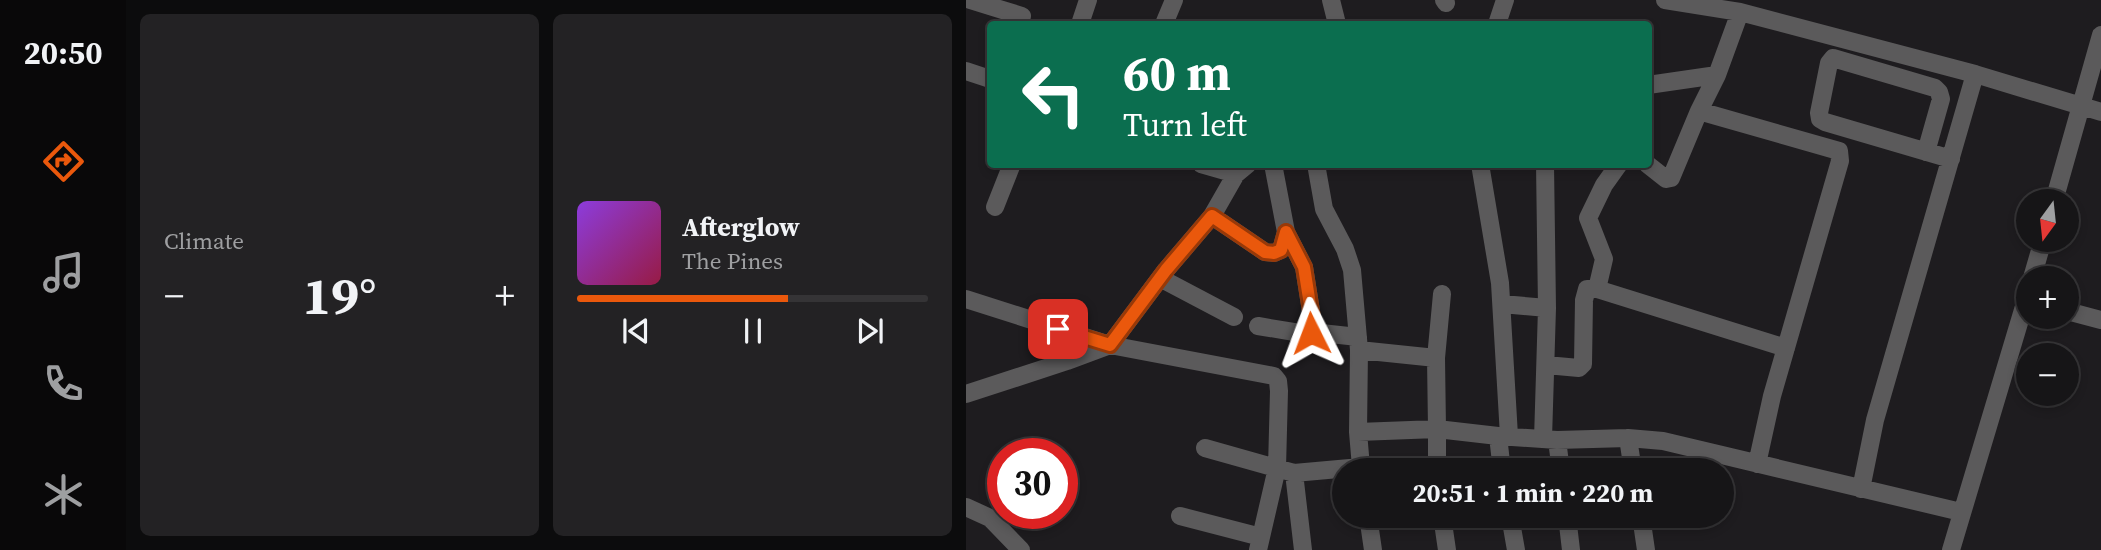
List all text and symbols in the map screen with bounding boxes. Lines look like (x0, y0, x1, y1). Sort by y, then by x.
text: 20:50 (24, 31, 102, 75)
text: 60 m (1123, 39, 1231, 106)
icon: left (1008, 49, 1099, 140)
text: Turn left (1123, 103, 1247, 147)
icon: directions (39, 137, 88, 186)
north arrow (2016, 189, 2079, 252)
map controls (2016, 189, 2079, 406)
text: Afterglow (682, 209, 800, 245)
text: Climate (164, 225, 244, 257)
text: The Pines (682, 245, 783, 277)
icon: music (39, 248, 88, 297)
text: 19° (303, 260, 376, 331)
button: + (2016, 266, 2079, 329)
text: − (164, 270, 184, 322)
text: + (495, 270, 515, 322)
position arrow (1274, 296, 1348, 370)
pin (1028, 299, 1088, 359)
icon: arrive (1039, 310, 1077, 348)
icon: previous (617, 312, 655, 350)
icon: pause (734, 312, 772, 350)
icon: next (851, 312, 889, 350)
button: − (2016, 343, 2079, 406)
icon: phone (39, 359, 88, 408)
speed limit sign: 30 (987, 438, 1078, 529)
icon: climate (39, 470, 88, 519)
text: 20:51 · 1 min · 220 m (1413, 475, 1653, 511)

